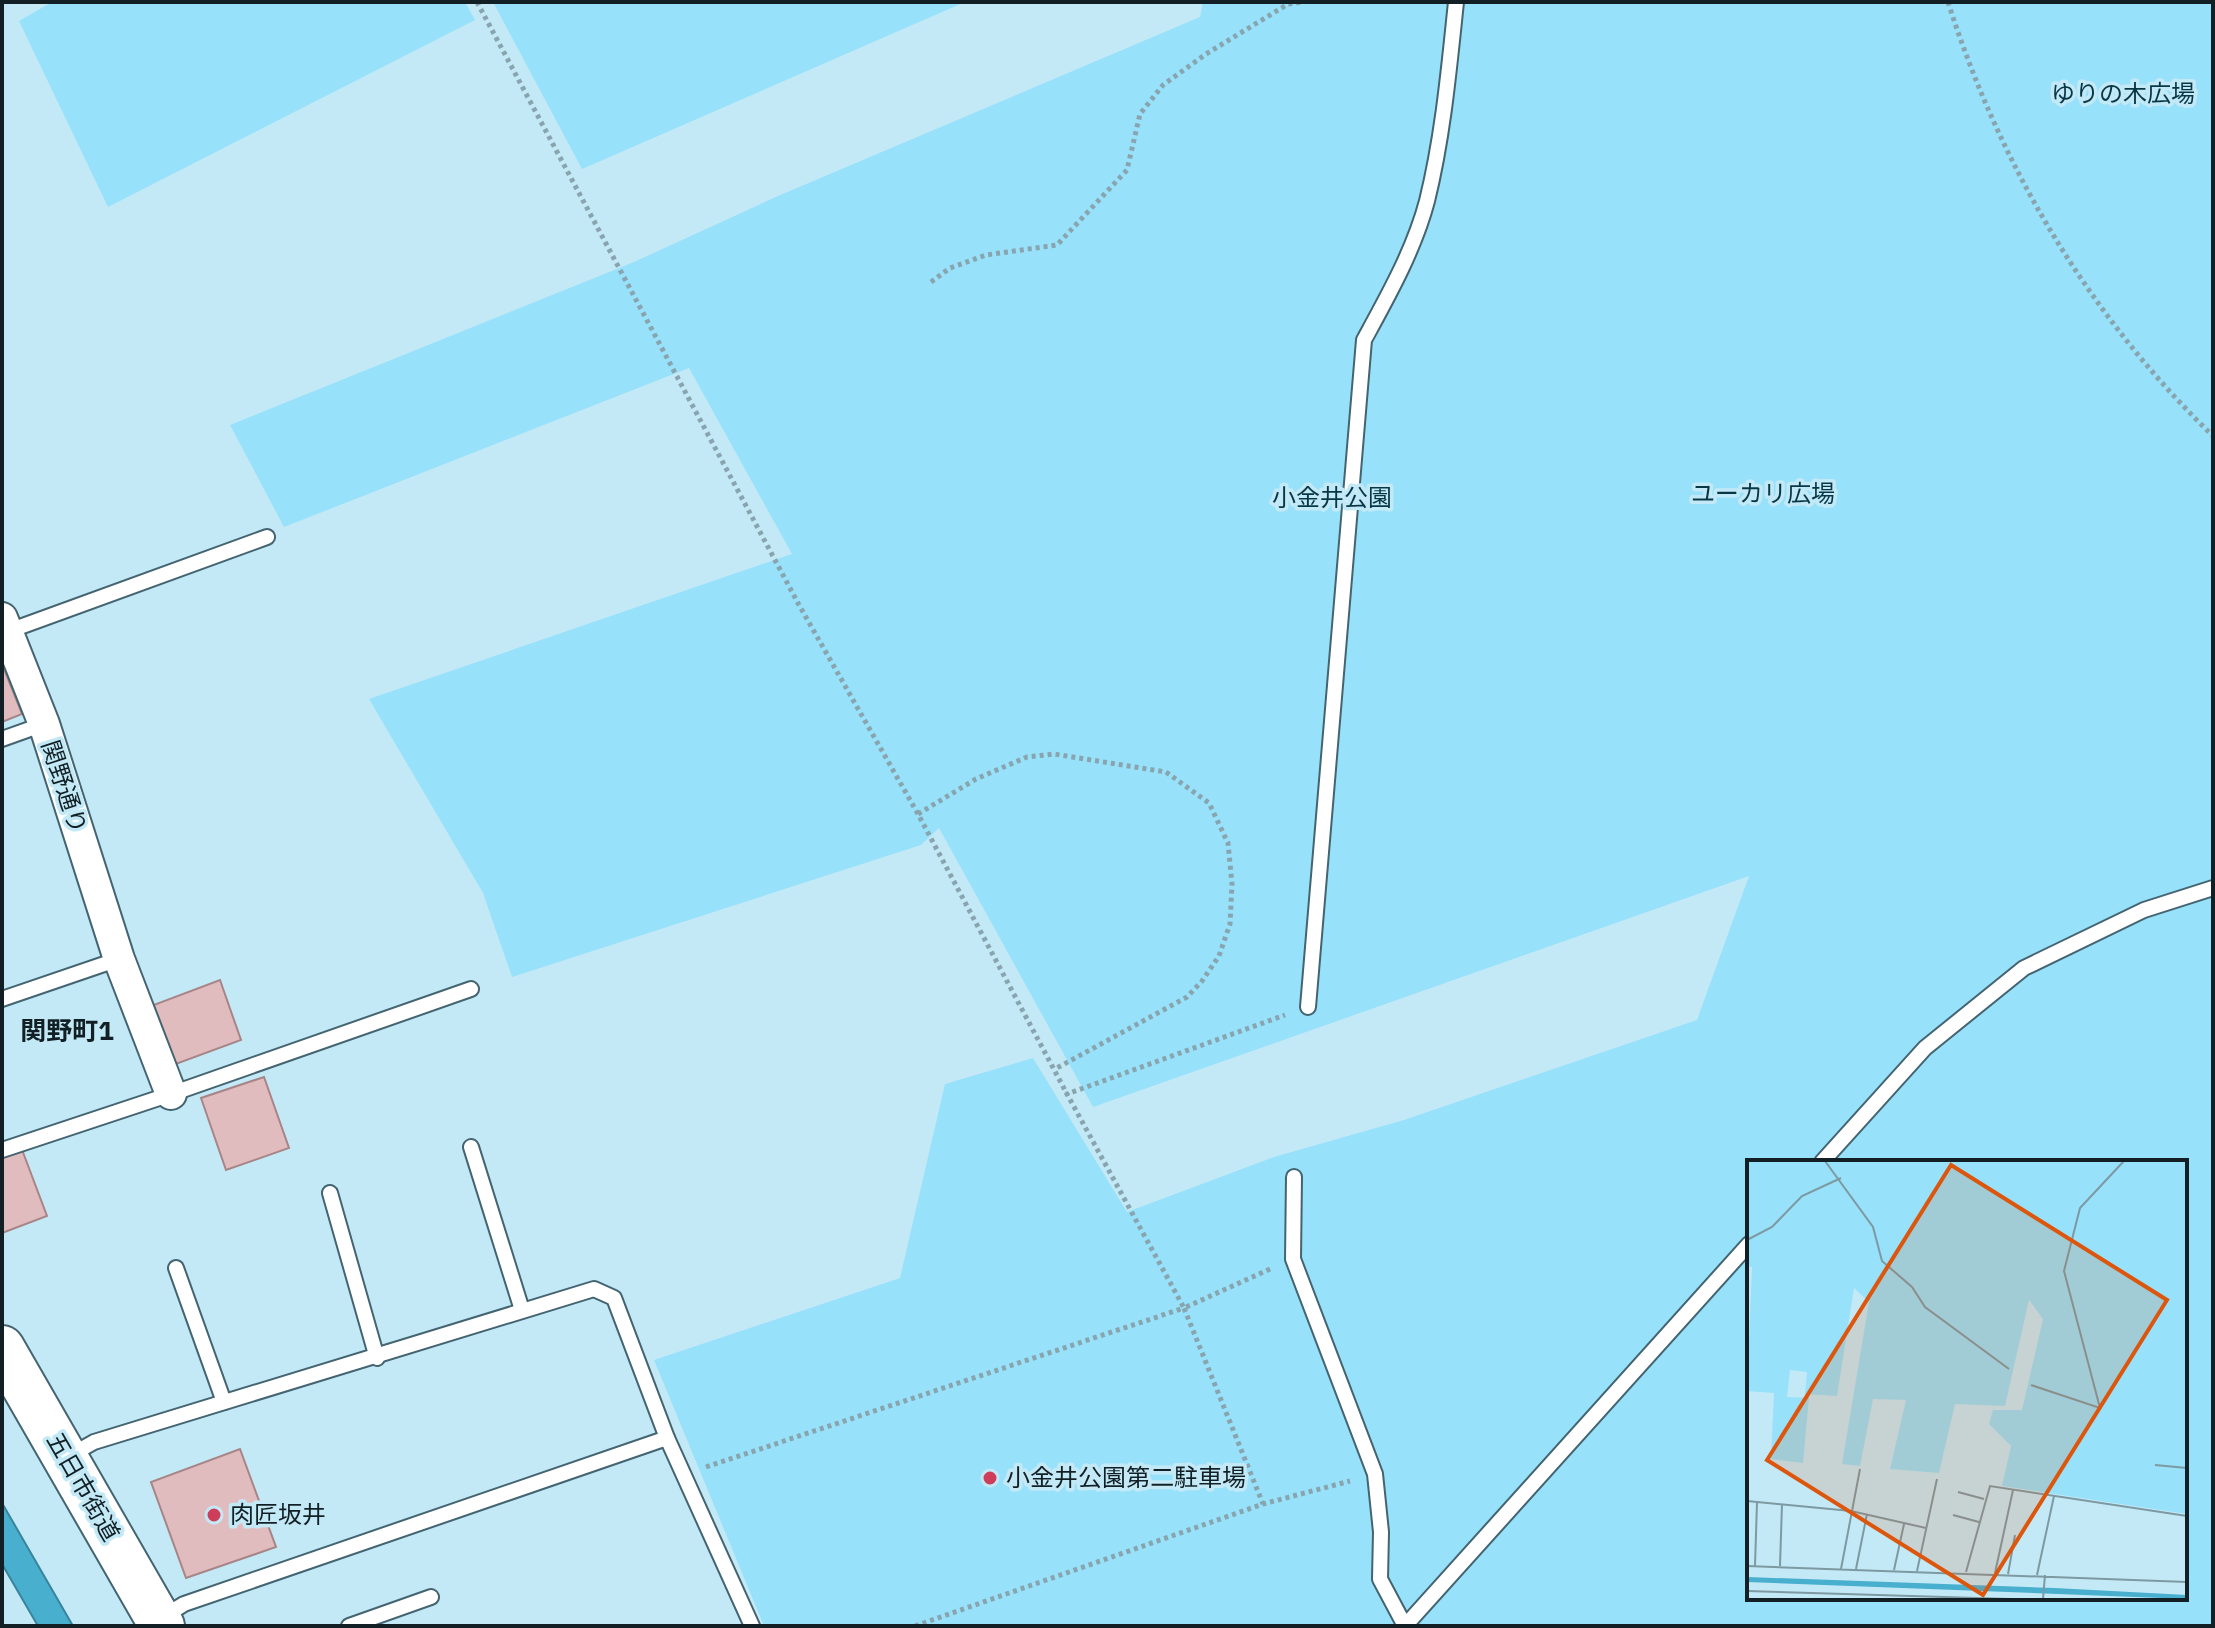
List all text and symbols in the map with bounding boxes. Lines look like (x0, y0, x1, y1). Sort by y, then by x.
park label: ゆりの木広場 (2051, 77, 2195, 109)
park label: ユーカリ広場 (1691, 477, 1835, 509)
park label: 小金井公園 (1272, 481, 1392, 513)
street label: 関野通り (35, 736, 95, 837)
district label: 関野町1 (20, 1013, 114, 1047)
inset map (1747, 1160, 2187, 1600)
street label: 五日市街道 (40, 1427, 128, 1546)
place label: 小金井公園第二駐車場 (1006, 1461, 1246, 1493)
marker: 小金井公園第二駐車場 (981, 1469, 999, 1487)
place label: 肉匠坂井 (230, 1498, 326, 1530)
marker: 肉匠坂井 (205, 1506, 223, 1524)

